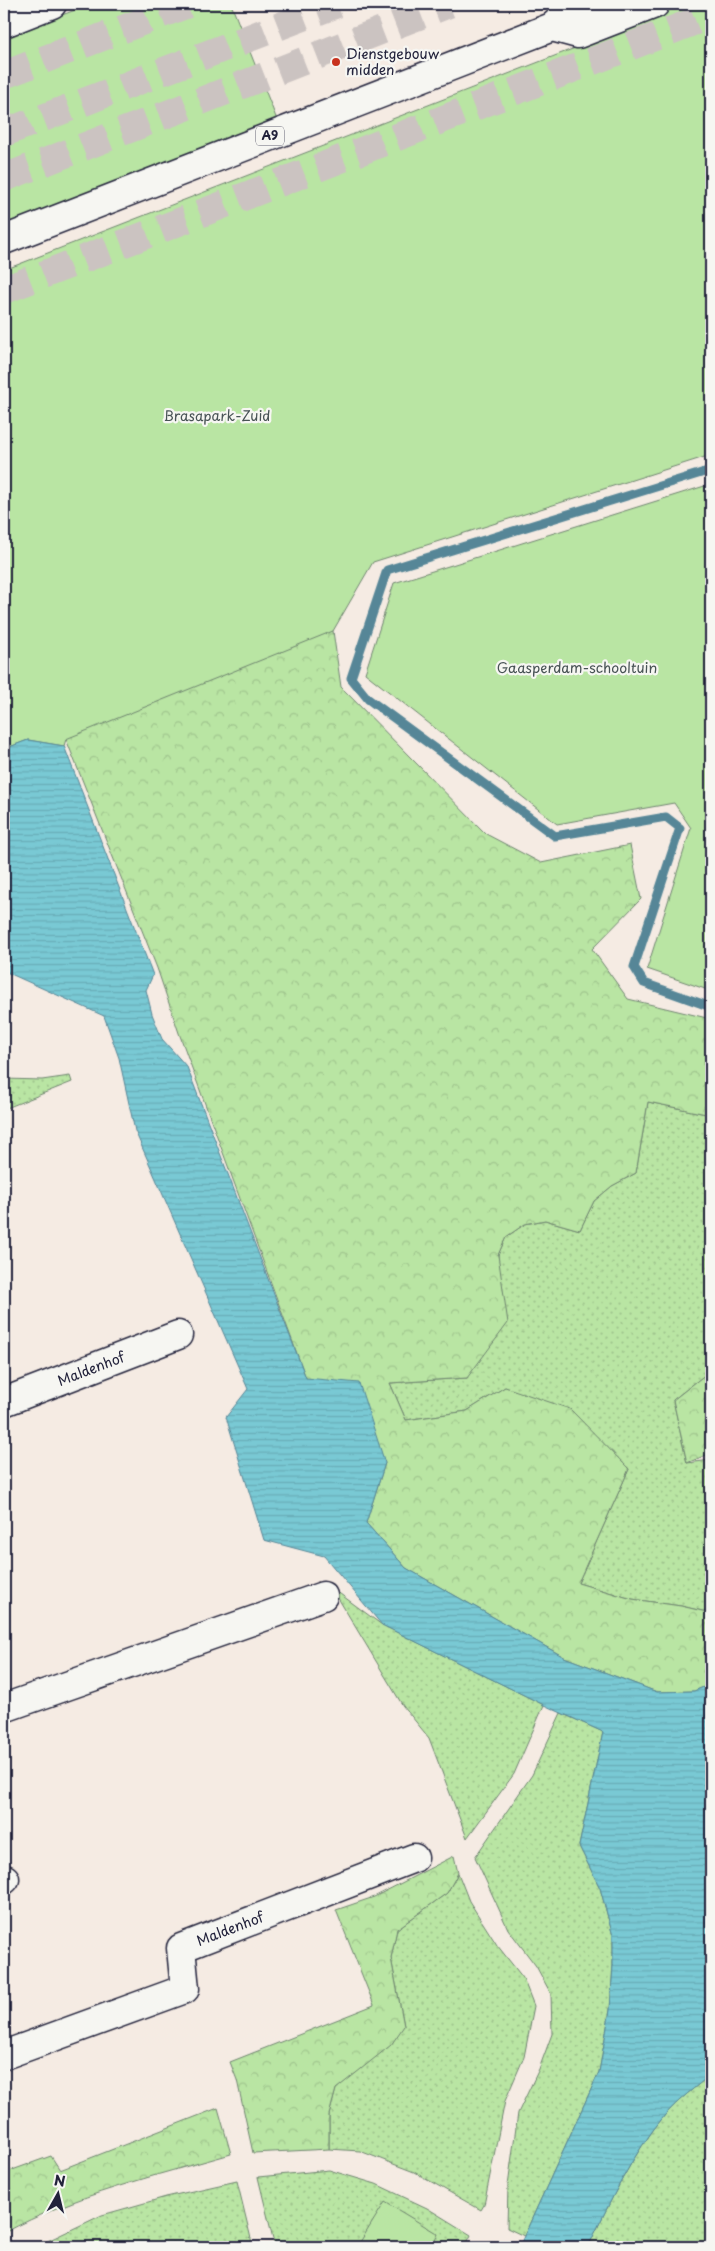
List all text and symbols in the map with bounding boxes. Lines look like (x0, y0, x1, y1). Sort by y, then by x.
place label: Dienstgebouw midden (346, 43, 440, 80)
marker: Dienstgebouw midden (330, 56, 342, 68)
road number: A9 (256, 126, 284, 146)
park label: Brasapark-Zuid (163, 405, 271, 426)
park label: Gaasperdam-schooltuin (497, 657, 657, 678)
street label: Maldenhof (54, 1346, 129, 1391)
street label: Maldenhof (193, 1906, 268, 1951)
north arrow (32, 2168, 82, 2218)
text: N (53, 2169, 67, 2192)

